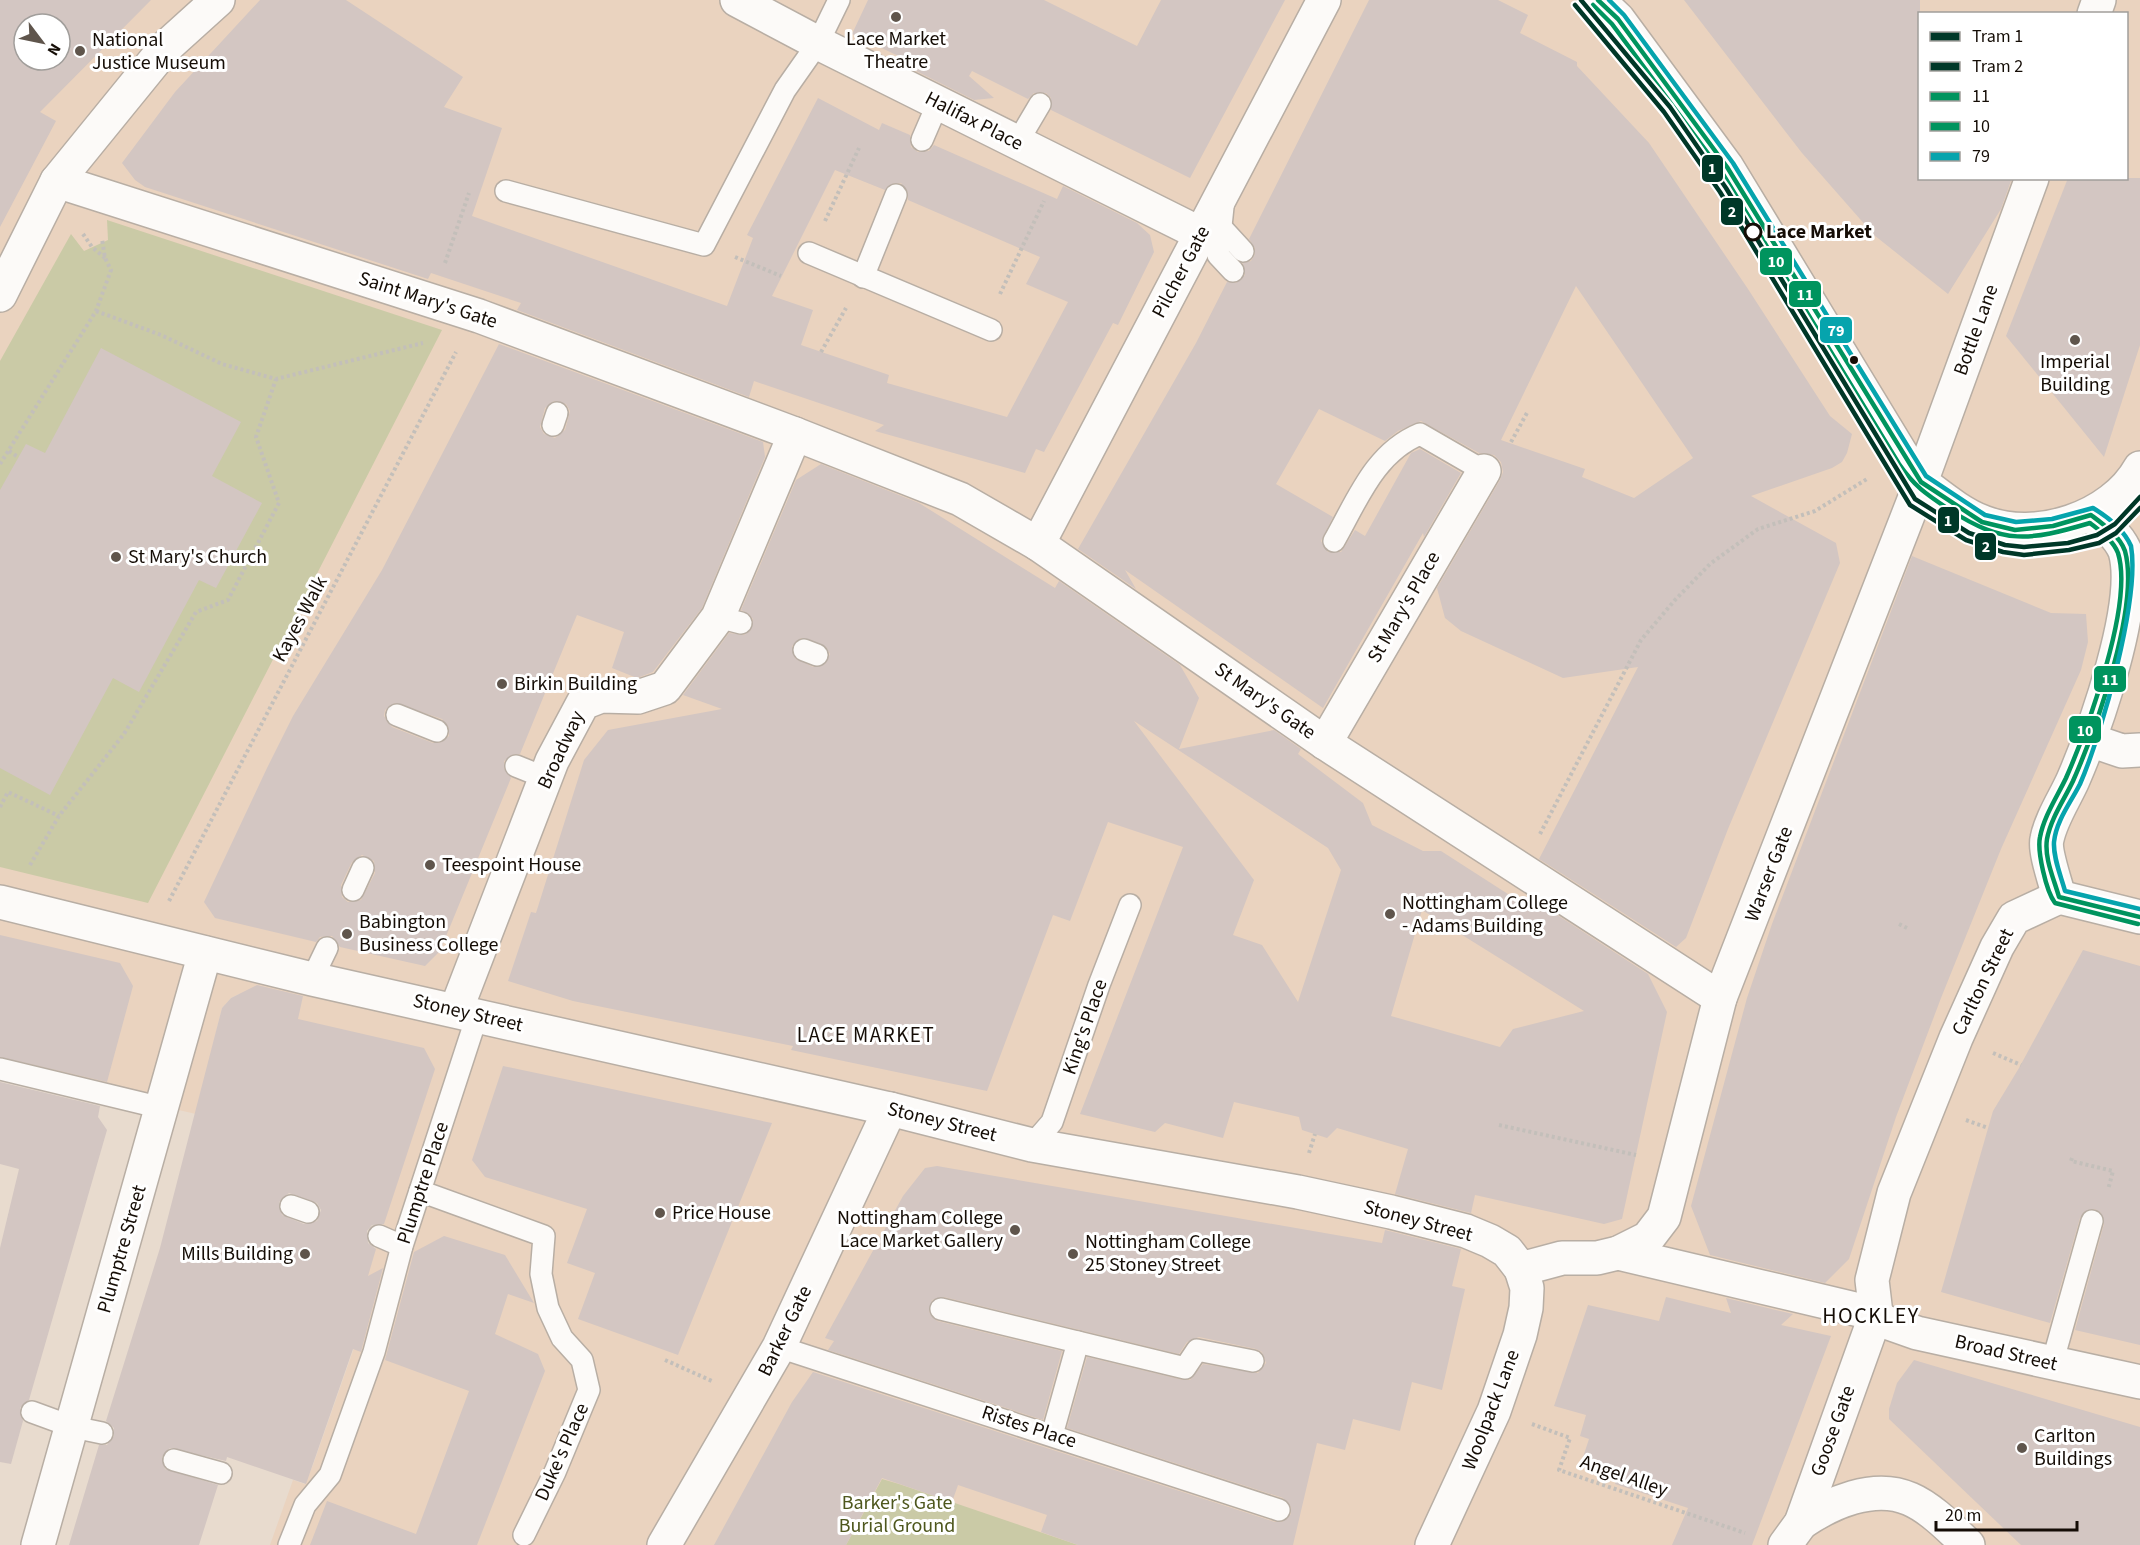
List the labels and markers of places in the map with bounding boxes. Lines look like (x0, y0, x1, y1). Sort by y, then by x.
marker: Lace Market Theatre (889, 10, 903, 24)
place label: Lace Market Theatre (846, 25, 946, 76)
place label: National Justice Museum (92, 26, 226, 77)
marker: National Justice Museum (73, 44, 87, 58)
place label: Lace Market (1766, 218, 1872, 246)
marker: Lace Market (1744, 223, 1762, 241)
marker: Imperial Building (2068, 333, 2082, 347)
place label: Imperial Building (2040, 348, 2110, 399)
unlabelled marker (1848, 354, 1860, 366)
place label: St Mary's Church (128, 543, 267, 571)
marker: St Mary's Church (109, 550, 123, 564)
place label: Birkin Building (514, 670, 637, 698)
marker: Birkin Building (495, 677, 509, 691)
place label: Teespoint House (442, 851, 581, 879)
marker: Teespoint House (423, 858, 437, 872)
place label: Nottingham College - Adams Building (1402, 889, 1568, 940)
marker: Nottingham College - Adams Building (1383, 907, 1397, 921)
place label: Babington Business College (359, 908, 499, 959)
marker: Babington Business College (340, 927, 354, 941)
place label: Price House (672, 1199, 771, 1227)
place label: Nottingham College Lace Market Gallery (837, 1204, 1004, 1255)
marker: Price House (653, 1206, 667, 1220)
marker: Nottingham College Lace Market Gallery (1008, 1223, 1022, 1237)
place label: Nottingham College 25 Stoney Street (1085, 1228, 1251, 1279)
place label: Mills Building (181, 1240, 293, 1268)
marker: Mills Building (298, 1247, 312, 1261)
marker: Nottingham College 25 Stoney Street (1066, 1247, 1080, 1261)
place label: Carlton Buildings (2034, 1422, 2112, 1473)
marker: Carlton Buildings (2015, 1441, 2029, 1455)

